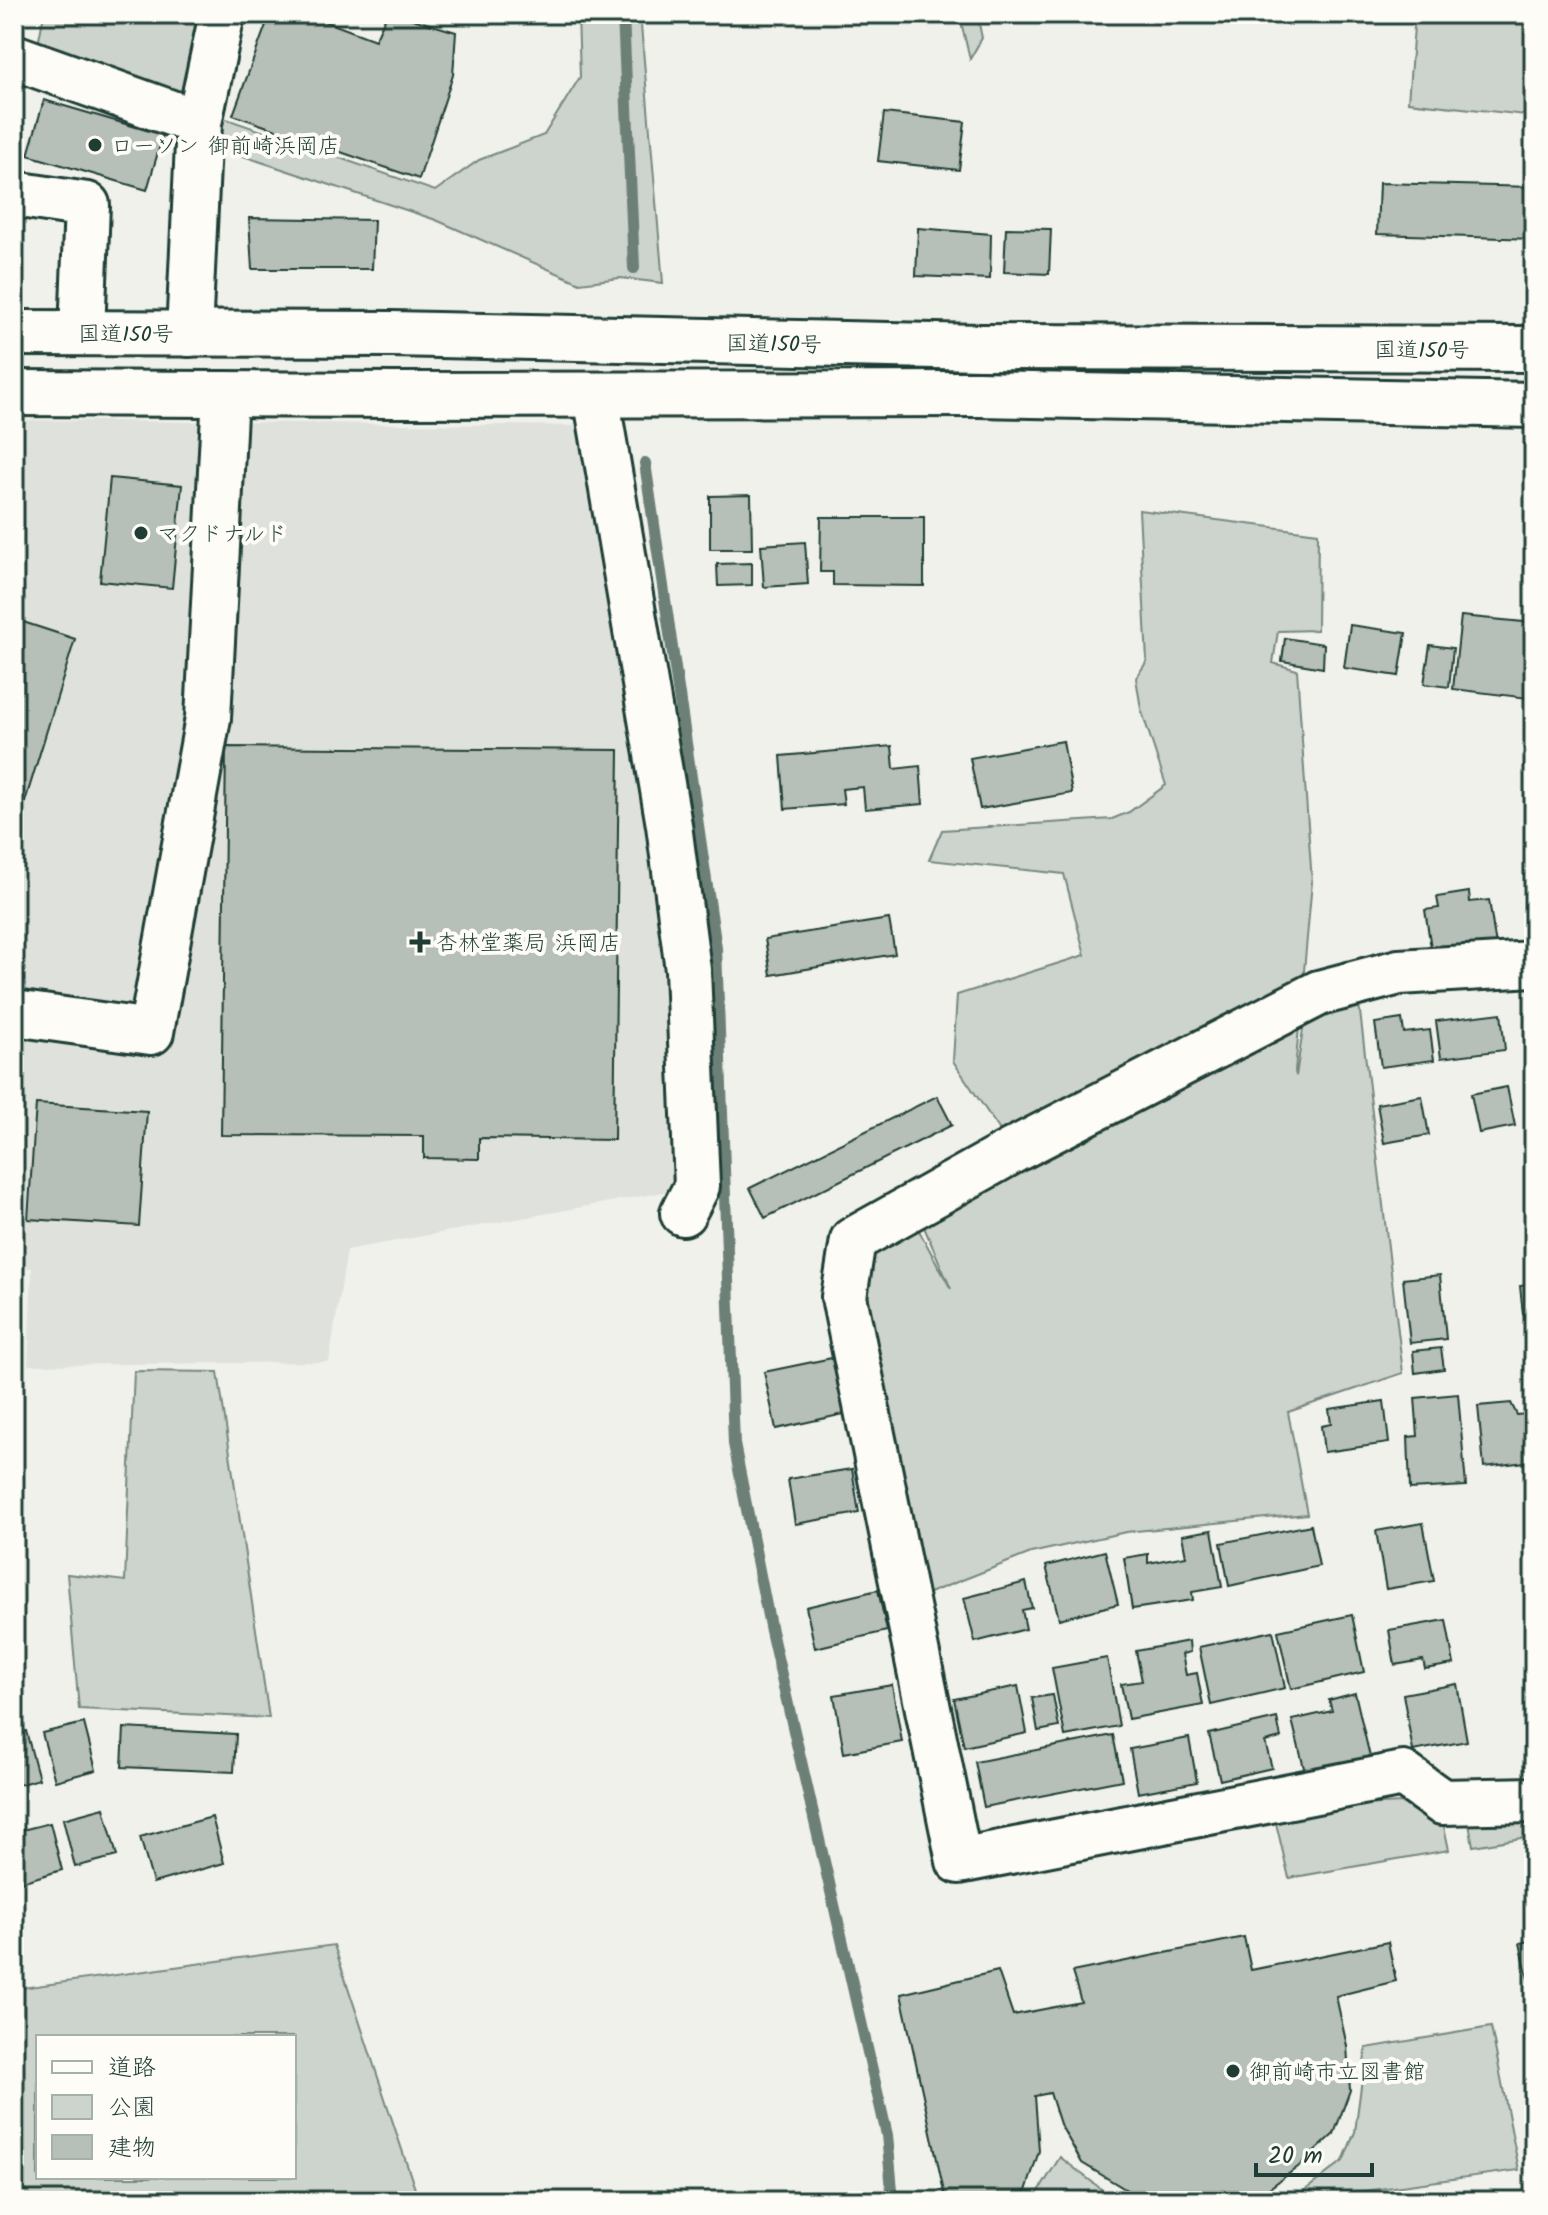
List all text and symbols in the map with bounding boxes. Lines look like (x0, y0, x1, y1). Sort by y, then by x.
place label: ローソン 御前崎浜岡店 (111, 130, 340, 165)
marker: ローソン 御前崎浜岡店 (86, 136, 104, 154)
street label: 国道150号 (78, 318, 174, 353)
street label: 国道150号 (726, 327, 822, 364)
street label: 国道150号 (1374, 334, 1470, 369)
place label: マクドナルド (157, 518, 287, 553)
marker: マクドナルド (132, 524, 150, 542)
place label: 杏林堂薬局 浜岡店 (436, 927, 621, 962)
marker: 杏林堂薬局 浜岡店 (411, 933, 429, 951)
legend (36, 2035, 296, 2179)
text: 道路 (108, 2049, 156, 2088)
place label: 御前崎市立図書館 (1249, 2056, 1425, 2091)
marker: 御前崎市立図書館 (1224, 2062, 1242, 2080)
text: 公園 (108, 2089, 156, 2128)
scale bar (1256, 2127, 1372, 2177)
text: 建物 (108, 2129, 156, 2168)
text: 20 m (1268, 2137, 1323, 2176)

